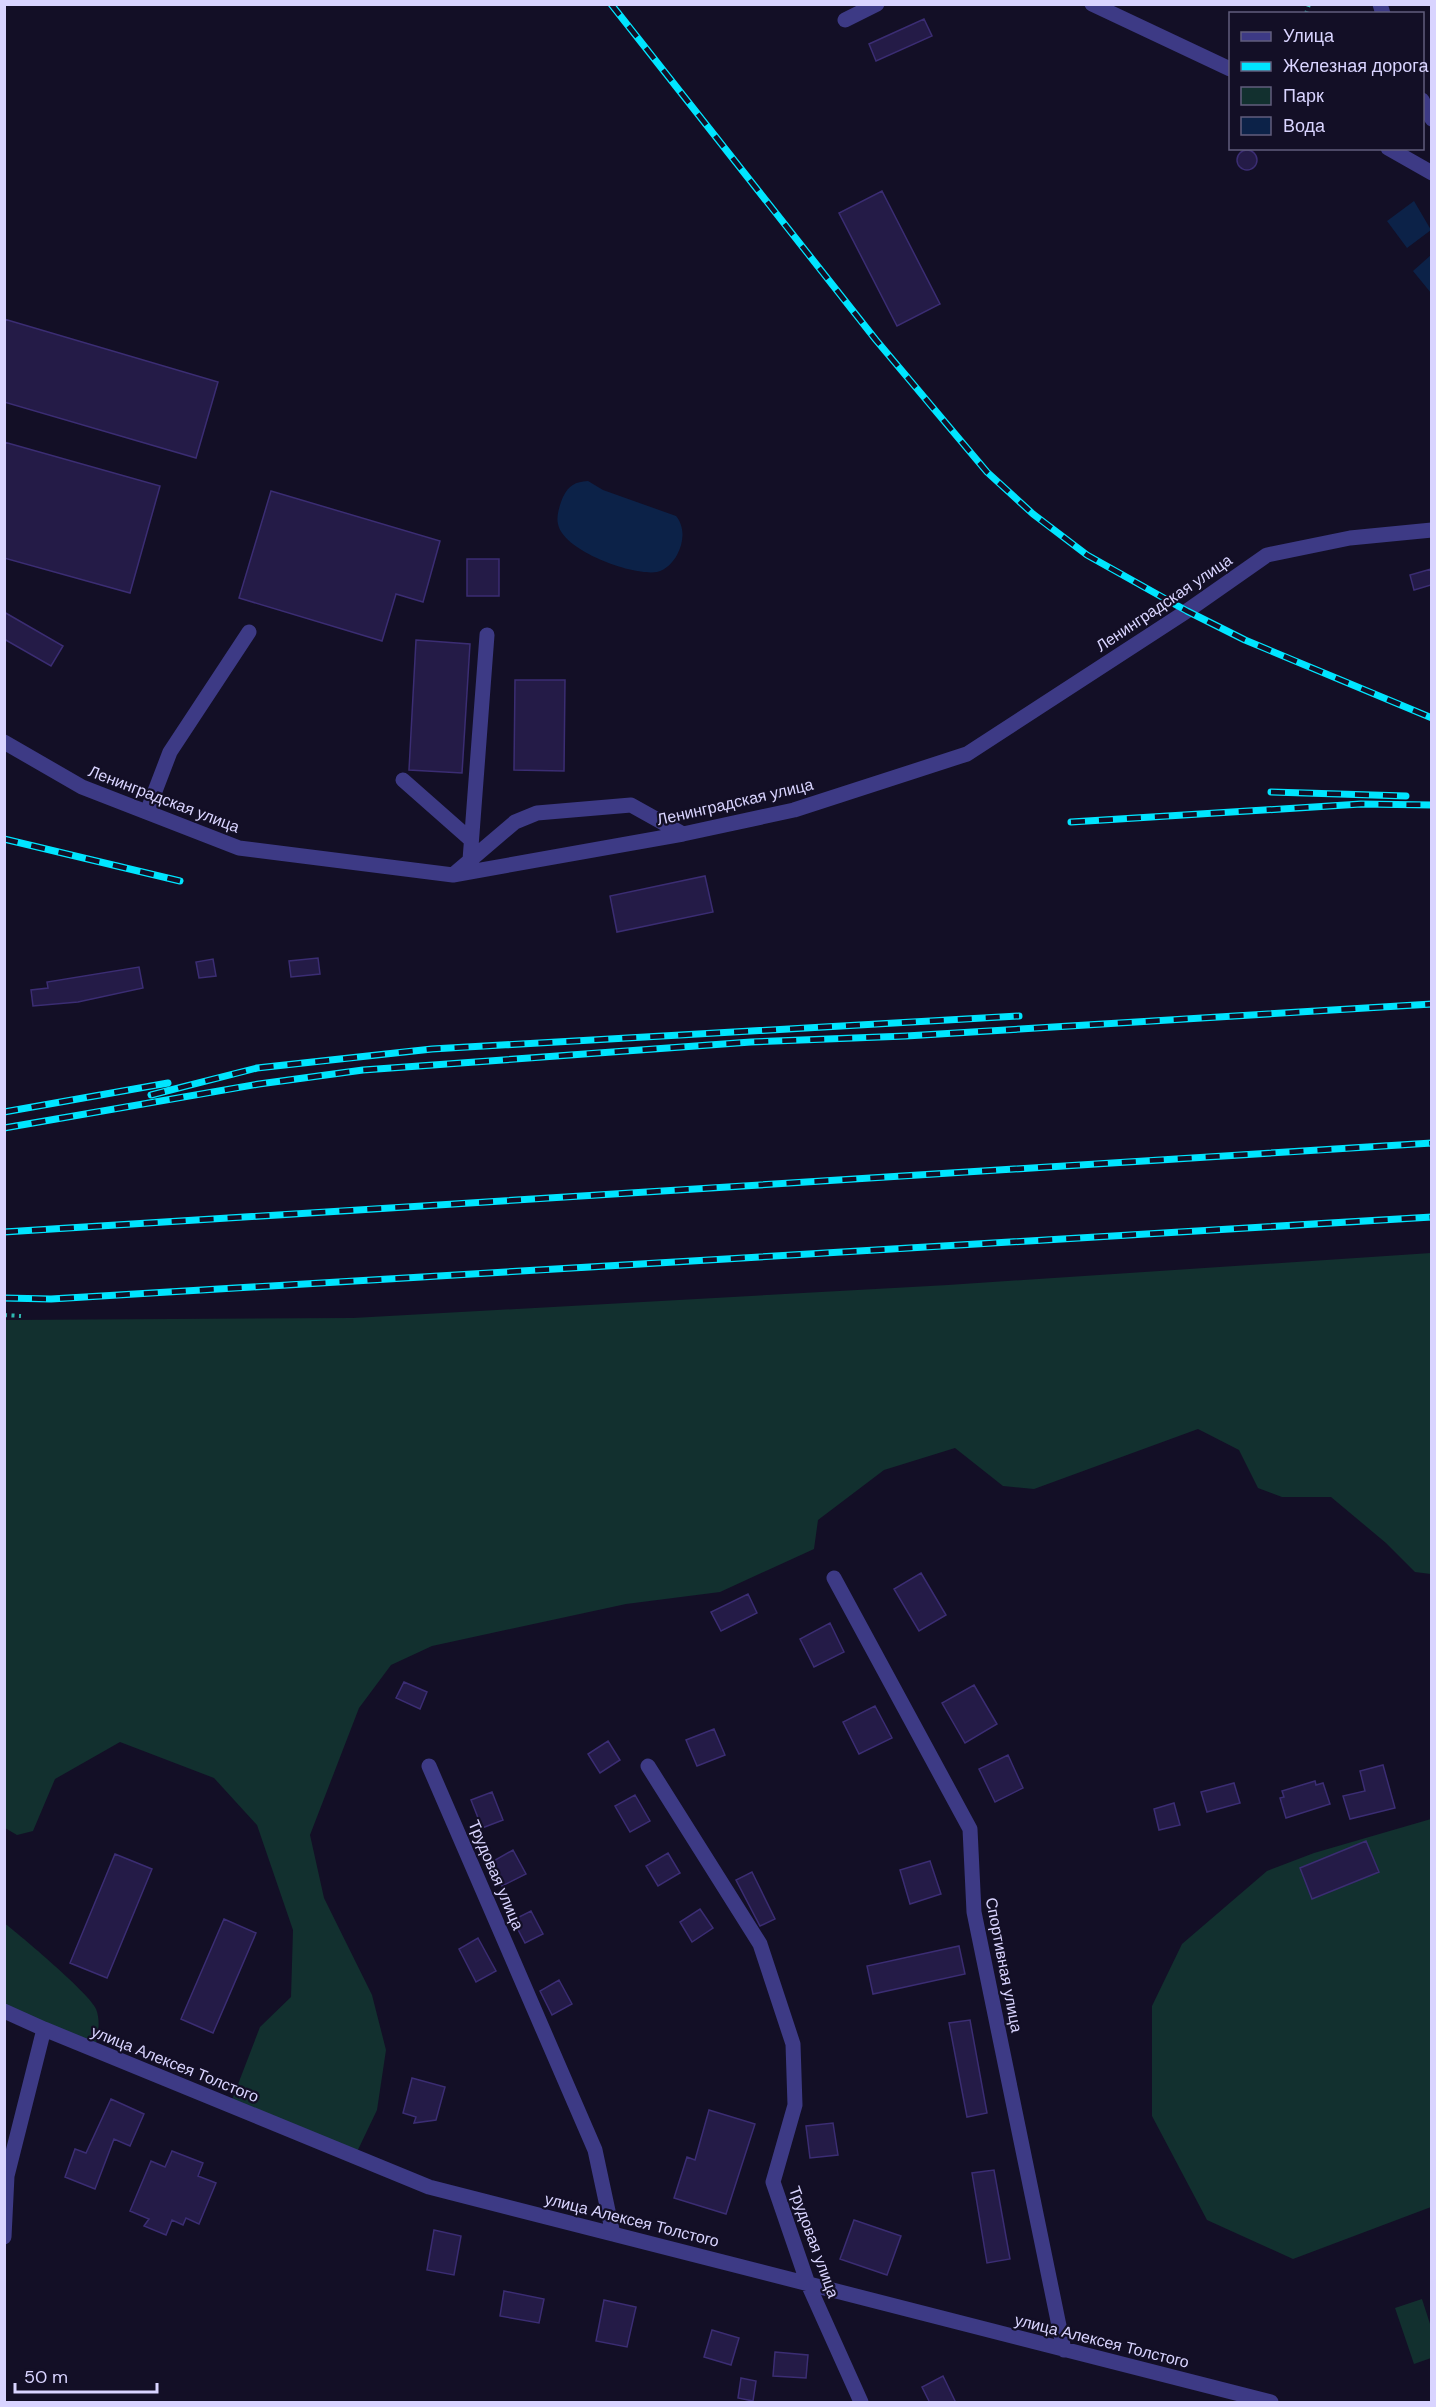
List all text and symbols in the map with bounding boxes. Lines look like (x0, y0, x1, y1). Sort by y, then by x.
legend (1229, 12, 1424, 150)
text: Улица (1283, 24, 1335, 48)
text: Железная дорога (1283, 54, 1429, 78)
text: Парк (1283, 84, 1324, 108)
text: Вода (1283, 114, 1326, 138)
street label: Ленинградская улица (1092, 549, 1236, 656)
street label: Ленинградская улица (85, 761, 243, 838)
street label: Ленинградская улица (655, 774, 815, 830)
street label: Трудовая улица (463, 1817, 529, 1933)
street label: Спортивная улица (981, 1896, 1027, 2034)
street label: улица Алексея Толстого (88, 2021, 262, 2107)
street label: Трудовая улица (784, 2183, 844, 2301)
street label: улица Алексея Толстого (543, 2188, 721, 2252)
street label: улица Алексея Толстого (1013, 2309, 1191, 2373)
scale bar (15, 2356, 158, 2394)
text: 50 m (24, 2365, 68, 2389)

